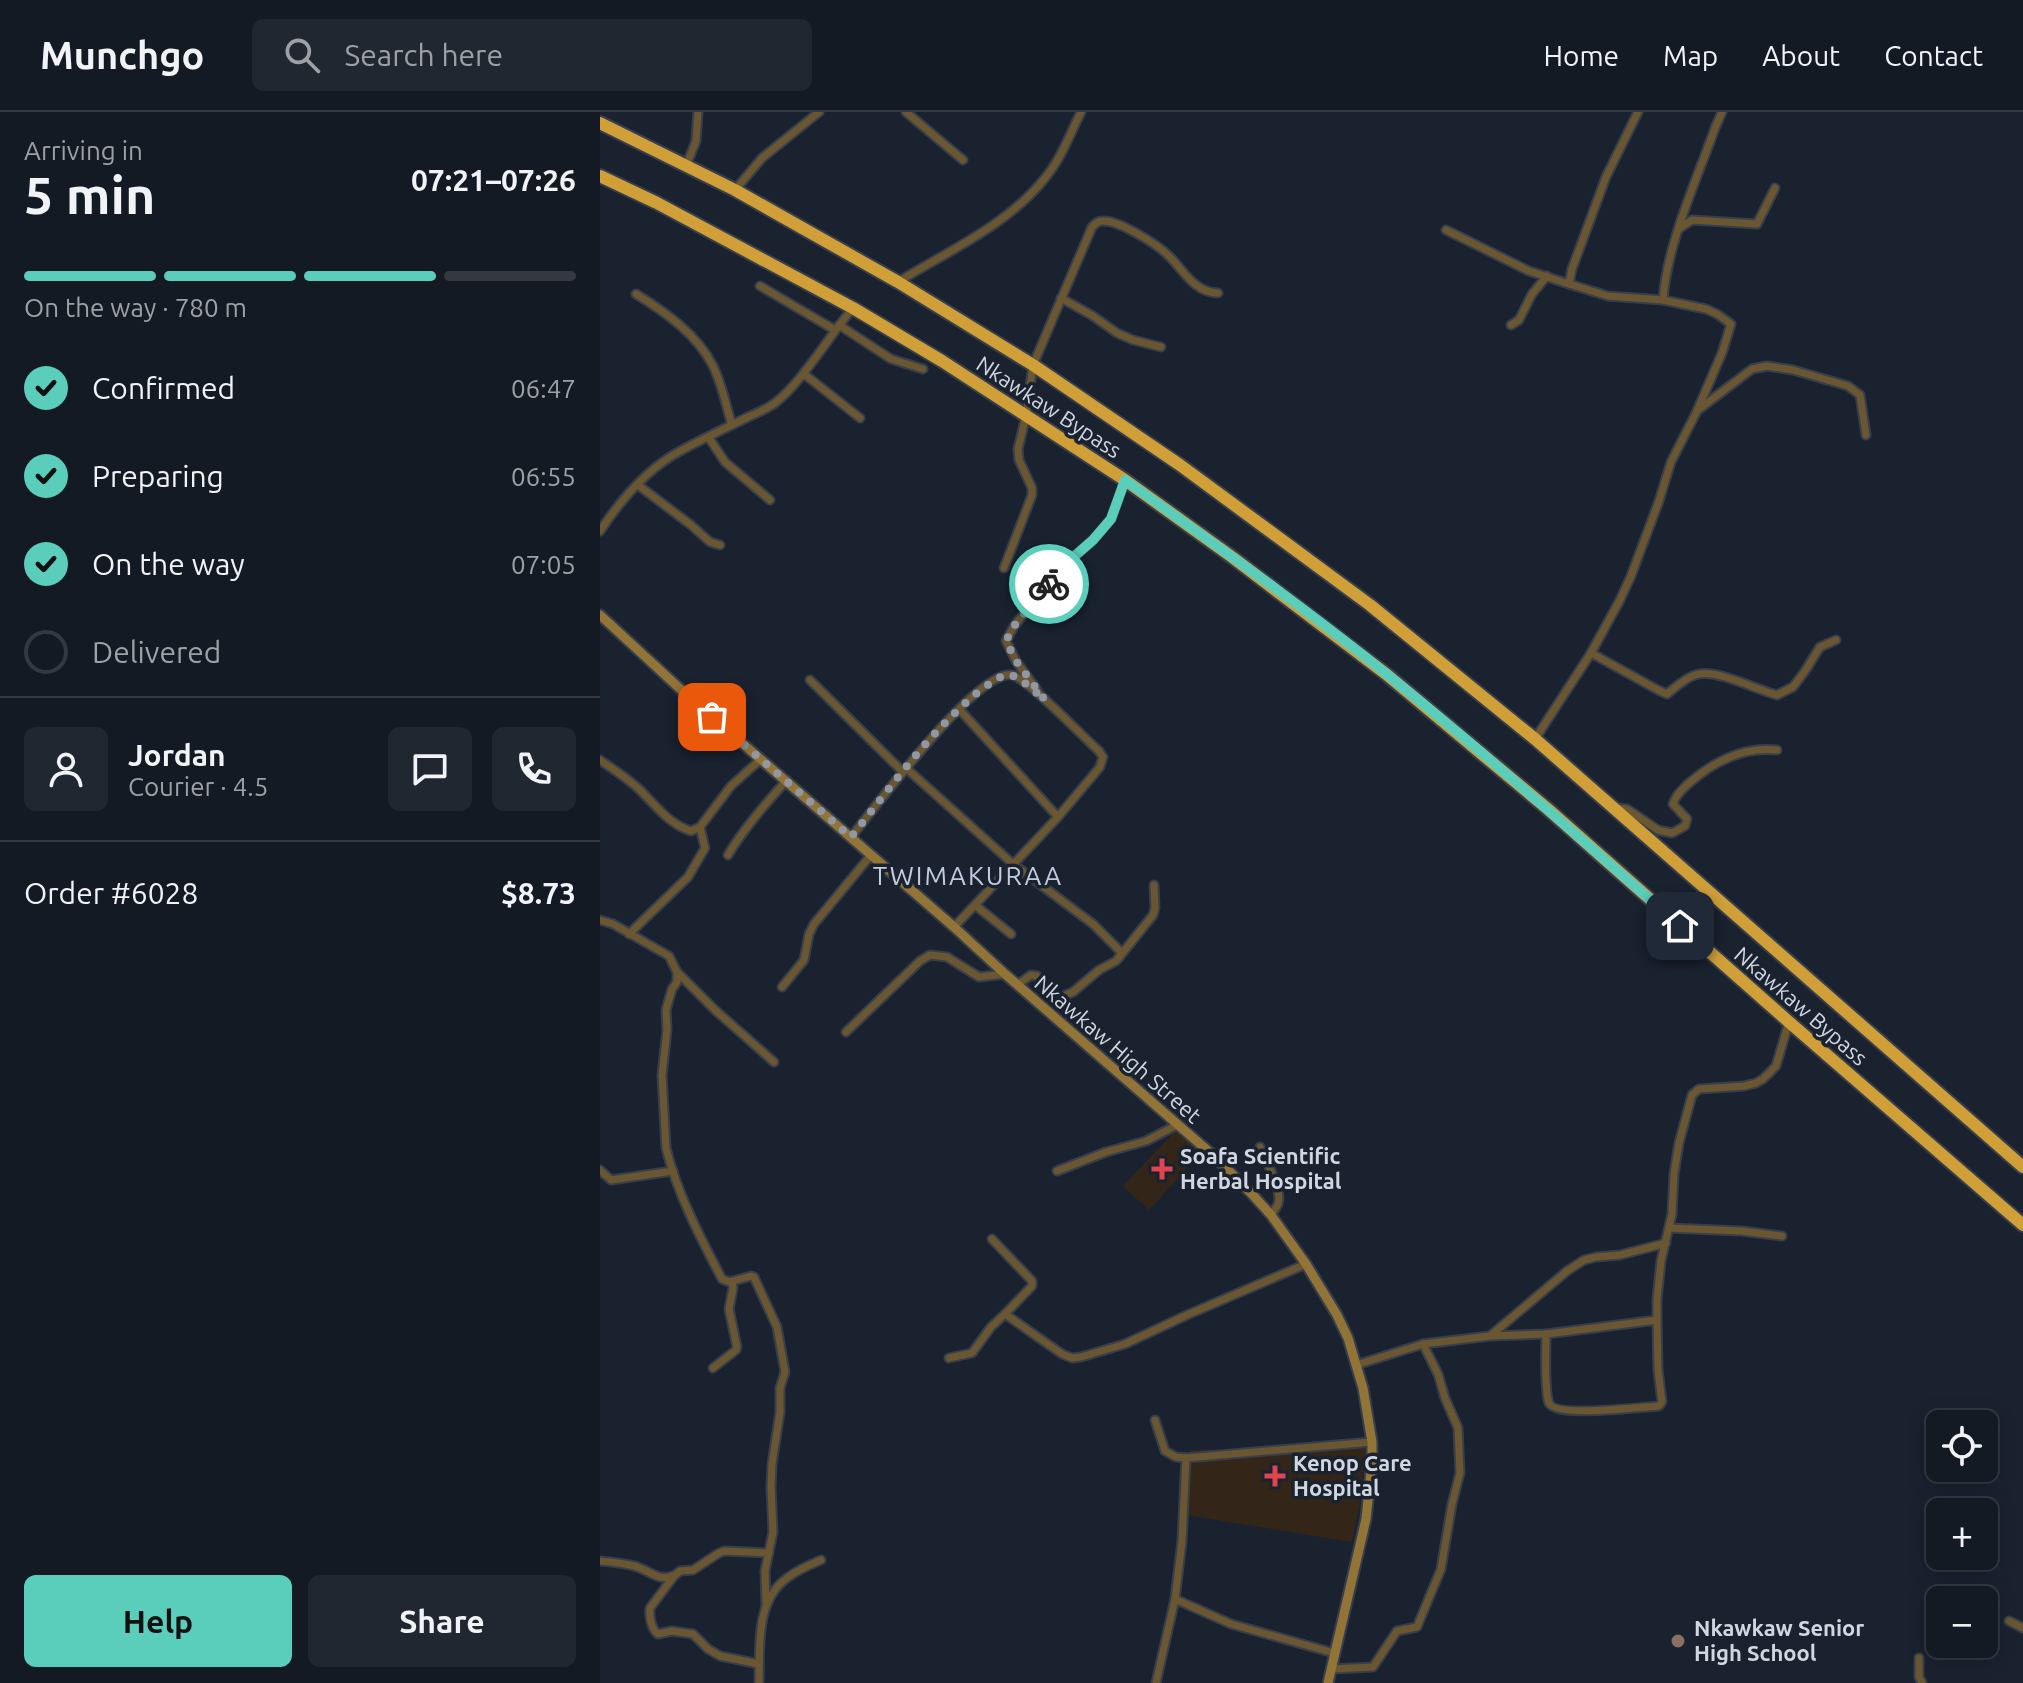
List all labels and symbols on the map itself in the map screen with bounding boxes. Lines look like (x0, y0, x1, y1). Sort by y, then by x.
street label: Nkawkaw Bypass (972, 350, 1126, 463)
courier (1009, 544, 1089, 624)
pin (678, 683, 746, 751)
district label: TWIMAKURAA (873, 861, 1063, 890)
pin (1646, 892, 1714, 960)
street label: Nkawkaw Bypass (1730, 941, 1873, 1070)
street label: Nkawkaw High Street (1030, 970, 1207, 1128)
place label: Soafa Scientific Herbal Hospital (1180, 1143, 1342, 1193)
marker: Soafa Scientific Herbal Hospital (1151, 1158, 1173, 1180)
place label: Kenop Care Hospital (1293, 1450, 1412, 1500)
marker: Kenop Care Hospital (1264, 1465, 1286, 1487)
place label: Nkawkaw Senior High School (1694, 1615, 1864, 1665)
marker: Nkawkaw Senior High School (1669, 1632, 1687, 1650)

